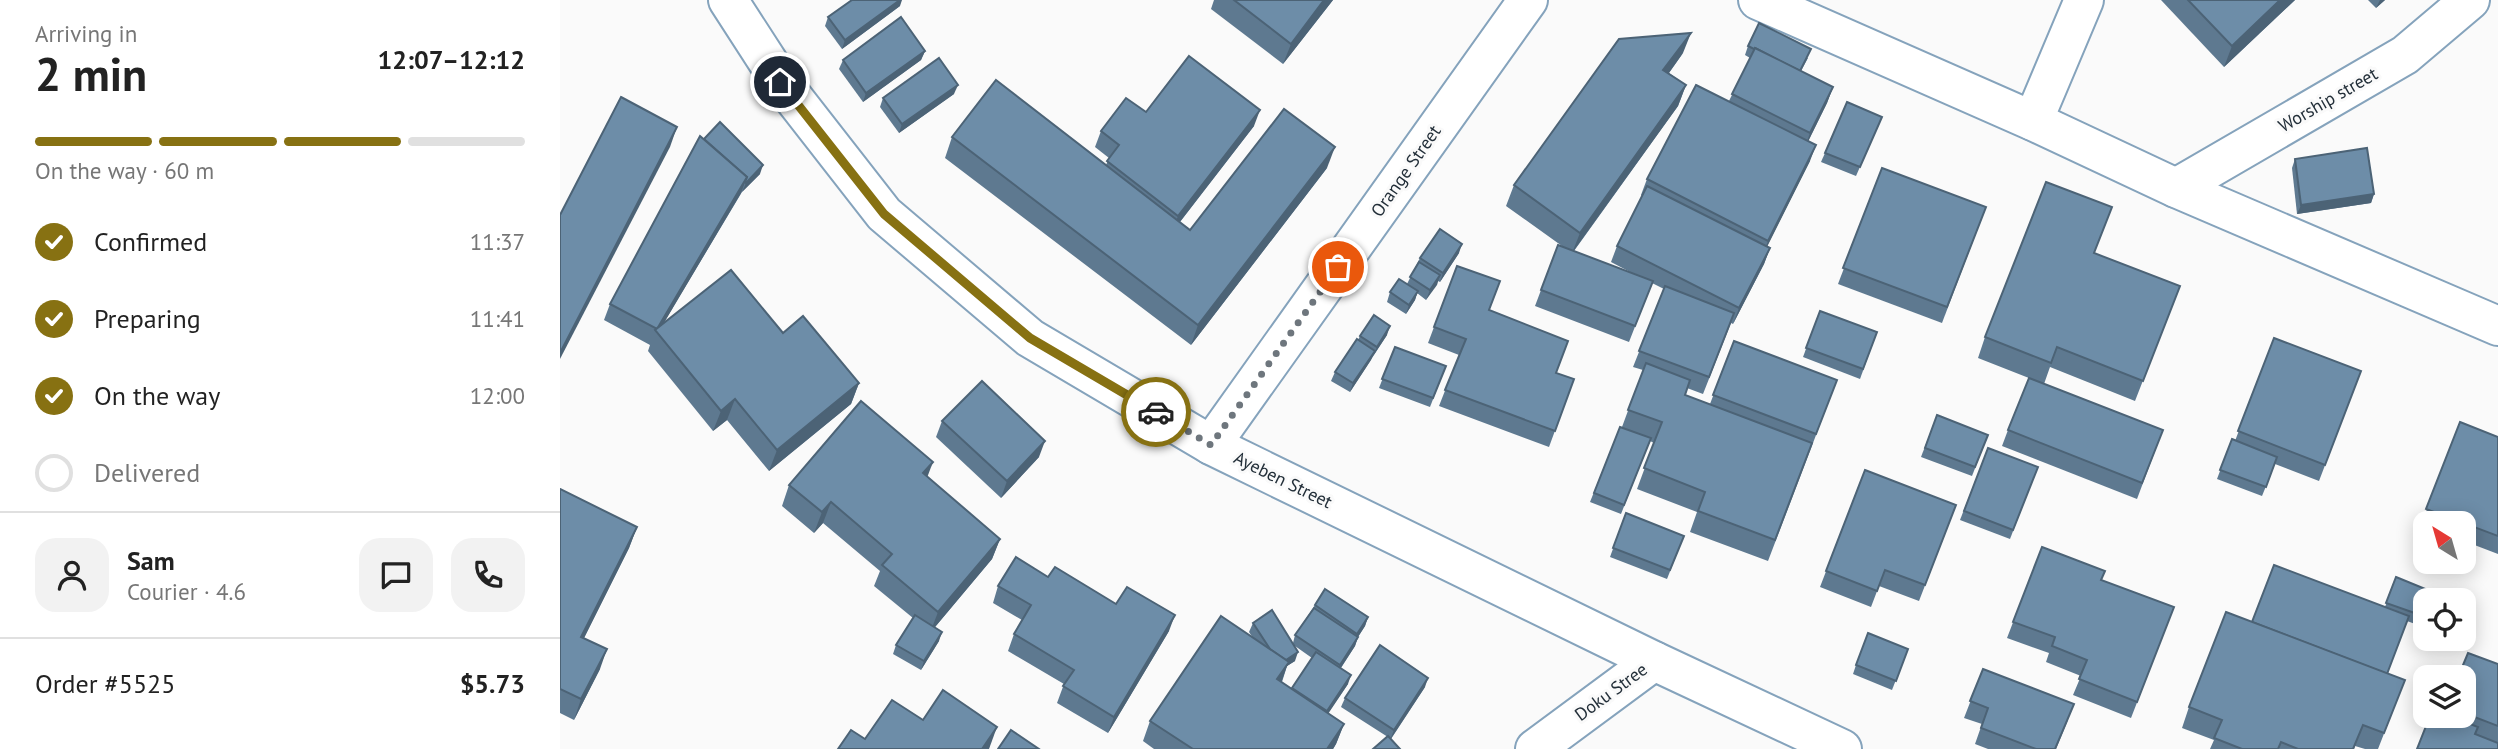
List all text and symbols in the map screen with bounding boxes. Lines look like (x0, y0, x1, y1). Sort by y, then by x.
text: Arriving in (35, 19, 137, 48)
text: 12:07–12:12 (378, 43, 525, 76)
text: 2 min (35, 44, 147, 104)
pin (750, 52, 810, 112)
street label: Worship street (2274, 62, 2381, 137)
icon: home (761, 63, 799, 101)
street label: Orange Street (1366, 120, 1446, 221)
text: On the way · 60 m (35, 156, 214, 185)
icon: check (35, 223, 73, 261)
text: Confirmed (94, 225, 207, 258)
text: 11:37 (470, 227, 525, 256)
pin (1308, 237, 1368, 297)
icon: bag (1319, 248, 1357, 286)
icon: check (35, 300, 73, 338)
text: Preparing (94, 302, 201, 335)
text: 11:41 (470, 304, 525, 333)
icon: check (35, 377, 73, 415)
courier (1121, 377, 1191, 447)
text: On the way (94, 379, 220, 412)
text: 12:00 (470, 381, 525, 410)
icon: car (1137, 393, 1175, 431)
street label: Ayeben Street (1230, 446, 1336, 513)
text: Delivered (94, 456, 200, 489)
north arrow (2413, 511, 2476, 574)
map controls (2413, 511, 2476, 728)
button: person (35, 538, 109, 612)
button: chat (359, 538, 433, 612)
button: phone (451, 538, 525, 612)
text: Sam (127, 544, 175, 577)
text: Courier · 4.6 (127, 577, 246, 606)
button: locate (2413, 588, 2476, 651)
street label: Doku Stree (1570, 657, 1652, 726)
button: layers (2413, 665, 2476, 728)
text: Order #5525 (35, 667, 175, 700)
text: $5.73 (460, 667, 525, 700)

